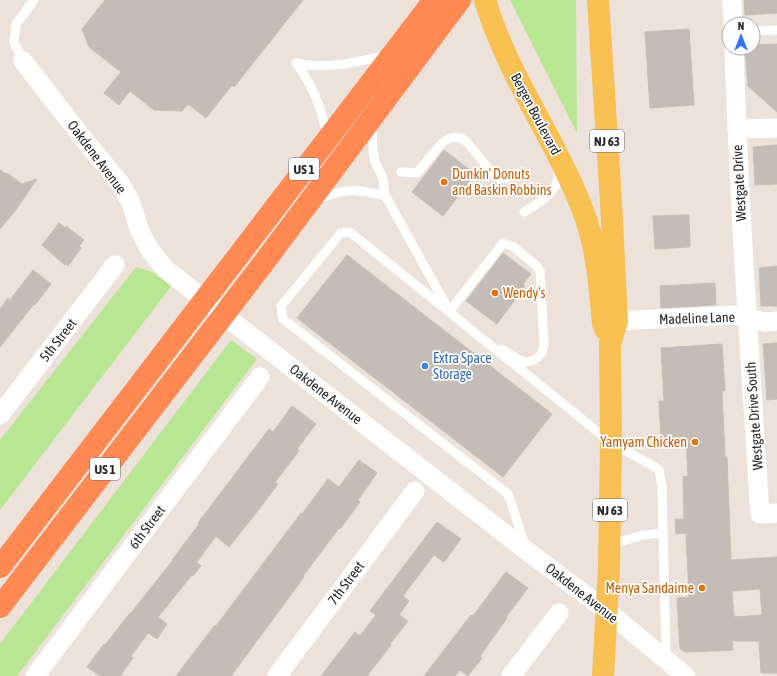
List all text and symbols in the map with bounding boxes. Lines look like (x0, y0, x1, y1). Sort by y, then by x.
north arrow (721, 16, 761, 56)
text: N (738, 20, 744, 32)
street label: Bergen Boulevard (508, 70, 564, 158)
street label: Oakdene Avenue (64, 117, 130, 197)
road number: NJ 63 (590, 130, 624, 152)
street label: Westgate Drive (729, 144, 749, 222)
road number: US 1 (289, 158, 319, 180)
place label: Dunkin' Donuts and Baskin Robbins (452, 166, 551, 198)
marker: Dunkin' Donuts and Baskin Robbins (439, 177, 449, 187)
place label: Wendy's (503, 285, 546, 301)
marker: Wendy's (490, 288, 500, 298)
street label: Madeline Lane (659, 309, 735, 327)
street label: 5th Street (36, 315, 80, 365)
place label: Extra Space Storage (433, 350, 492, 382)
street label: Oakdene Avenue (287, 361, 365, 427)
marker: Extra Space Storage (420, 361, 430, 371)
street label: Westgate Drive South (742, 361, 766, 471)
place label: Yamyam Chicken (600, 434, 687, 450)
marker: Yamyam Chicken (690, 437, 700, 447)
road number: US 1 (90, 458, 120, 480)
road number: NJ 63 (593, 499, 627, 521)
street label: 6th Street (126, 502, 168, 552)
street label: 7th Street (325, 558, 367, 608)
street label: Oakdene Avenue (543, 560, 621, 626)
place label: Menya Sandaime (605, 580, 694, 596)
marker: Menya Sandaime (697, 583, 707, 593)

